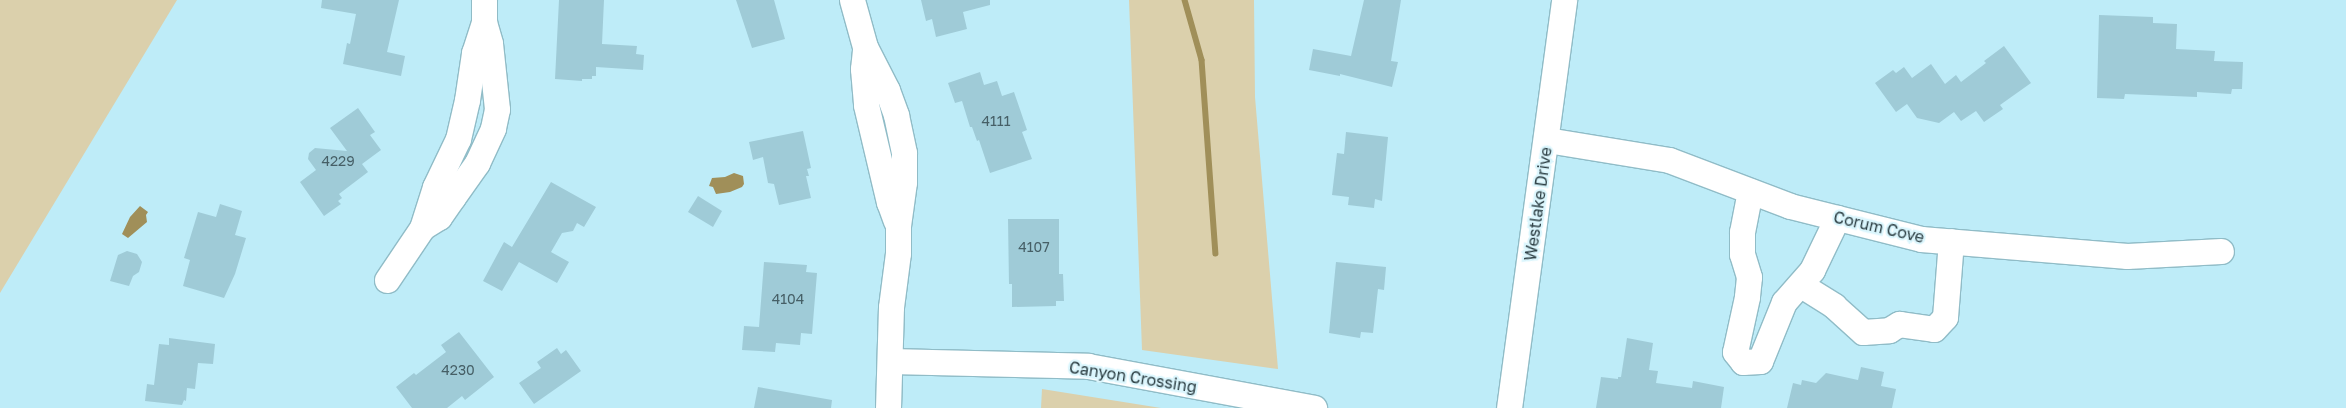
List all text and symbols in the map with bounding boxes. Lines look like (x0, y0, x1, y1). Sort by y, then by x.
house number: 4111 (982, 113, 1010, 129)
street label: Westlake Drive (1521, 146, 1555, 262)
house number: 4229 (321, 153, 355, 169)
street label: Corum Cove (1832, 207, 1926, 247)
house number: 4107 (1018, 239, 1050, 255)
house number: 4104 (772, 291, 804, 307)
street label: Canyon Crossing (1068, 357, 1198, 397)
house number: 4230 (441, 362, 475, 378)

